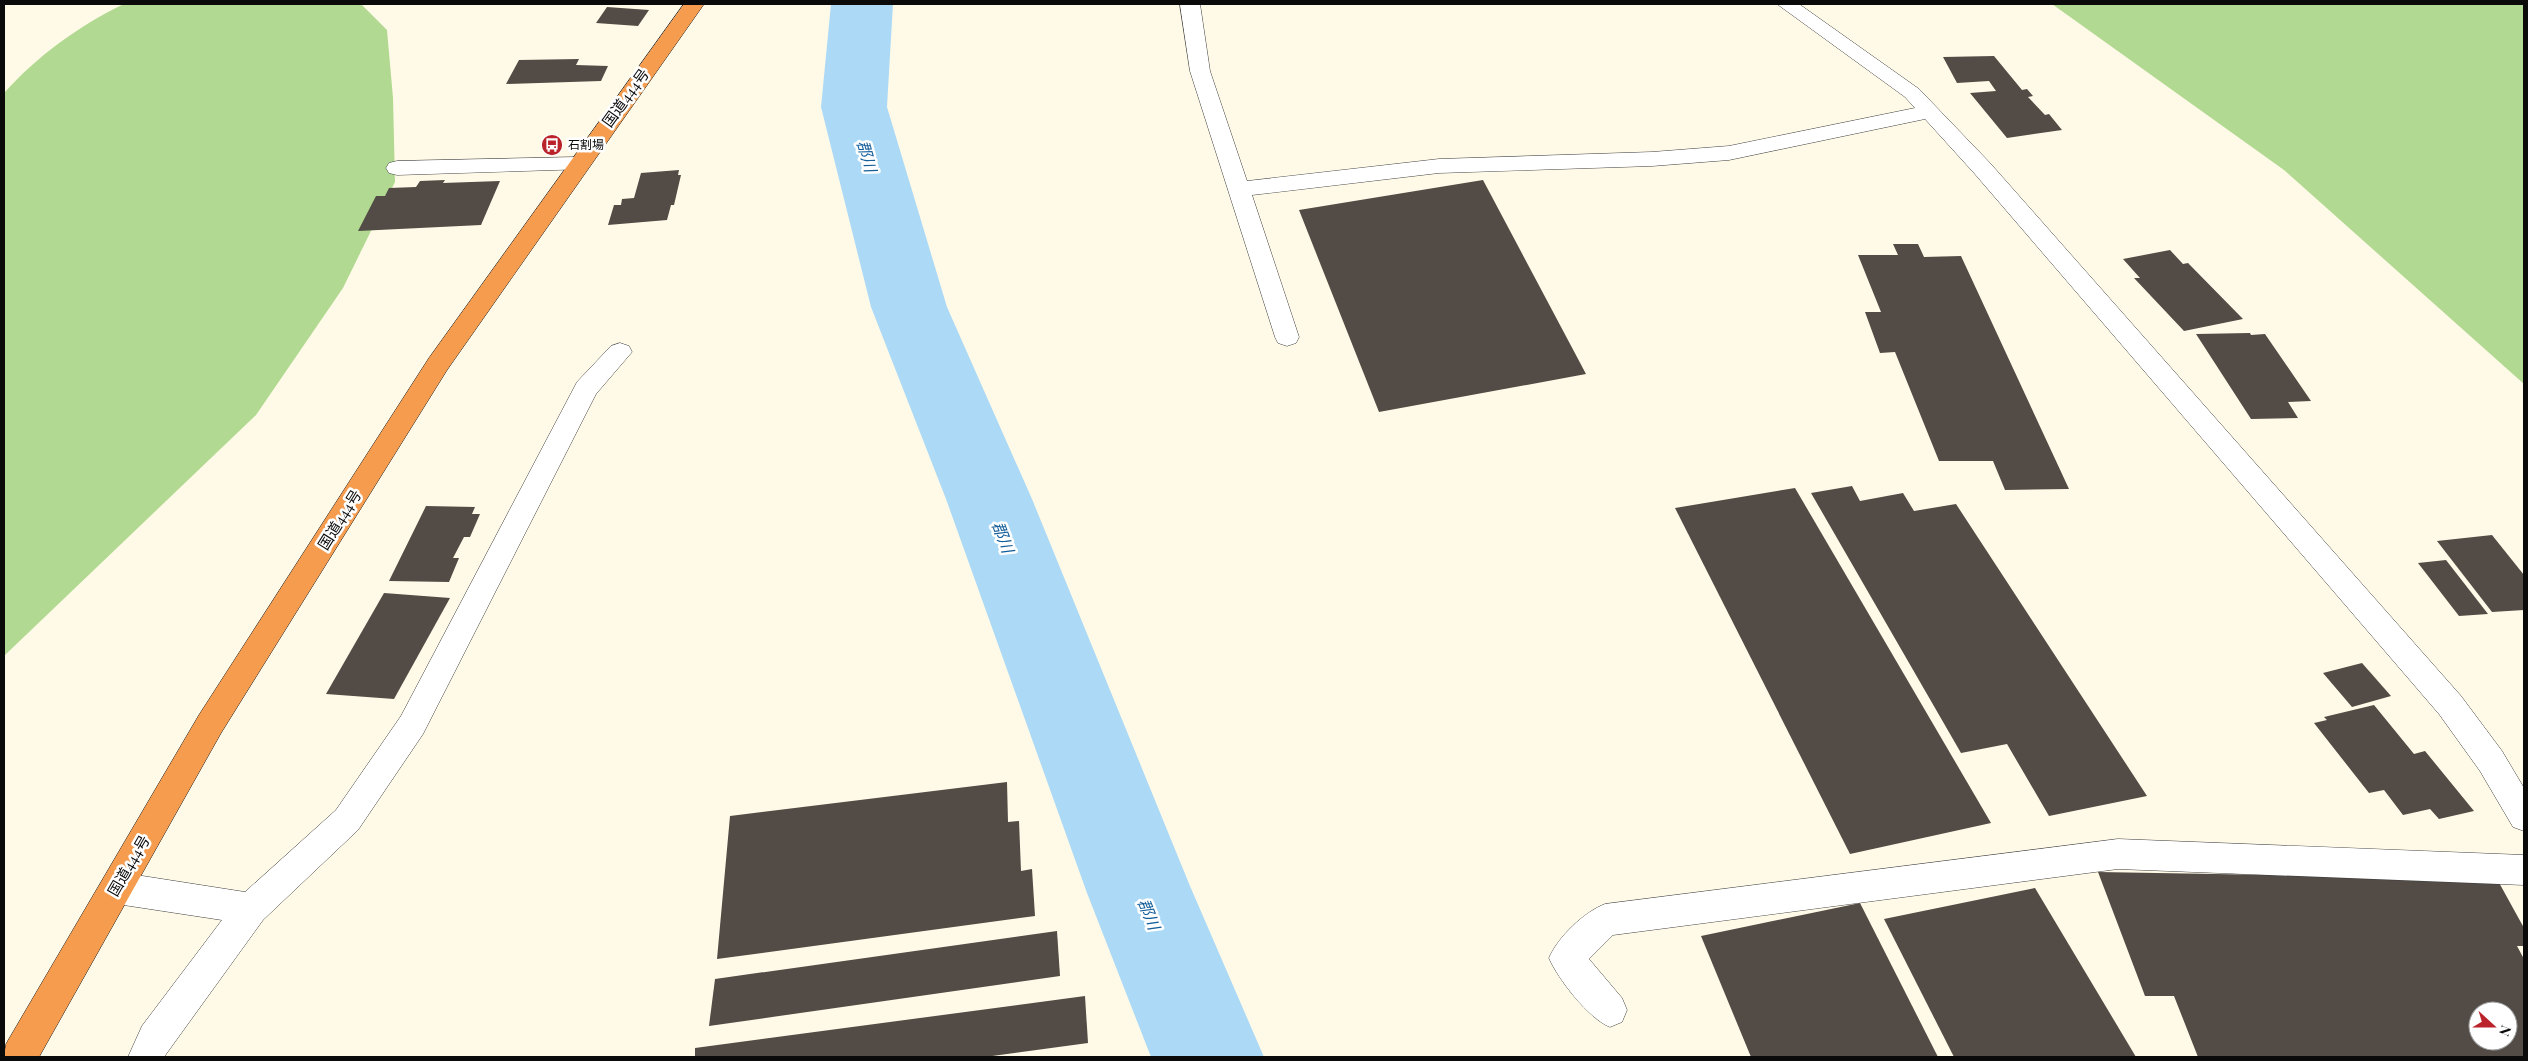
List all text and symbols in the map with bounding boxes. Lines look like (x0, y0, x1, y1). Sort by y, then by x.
street label: 国道444号 (597, 64, 653, 130)
bus stop icon: 石割場 (540, 133, 564, 157)
place label: 石割場 (568, 136, 604, 152)
water label: 郡川 (853, 138, 883, 176)
street label: 国道444号 (313, 486, 365, 553)
water label: 郡川 (988, 518, 1020, 557)
street label: 国道444号 (103, 831, 154, 900)
water label: 郡川 (1134, 895, 1166, 934)
north arrow (2468, 1001, 2518, 1051)
text: N (2495, 1023, 2516, 1039)

